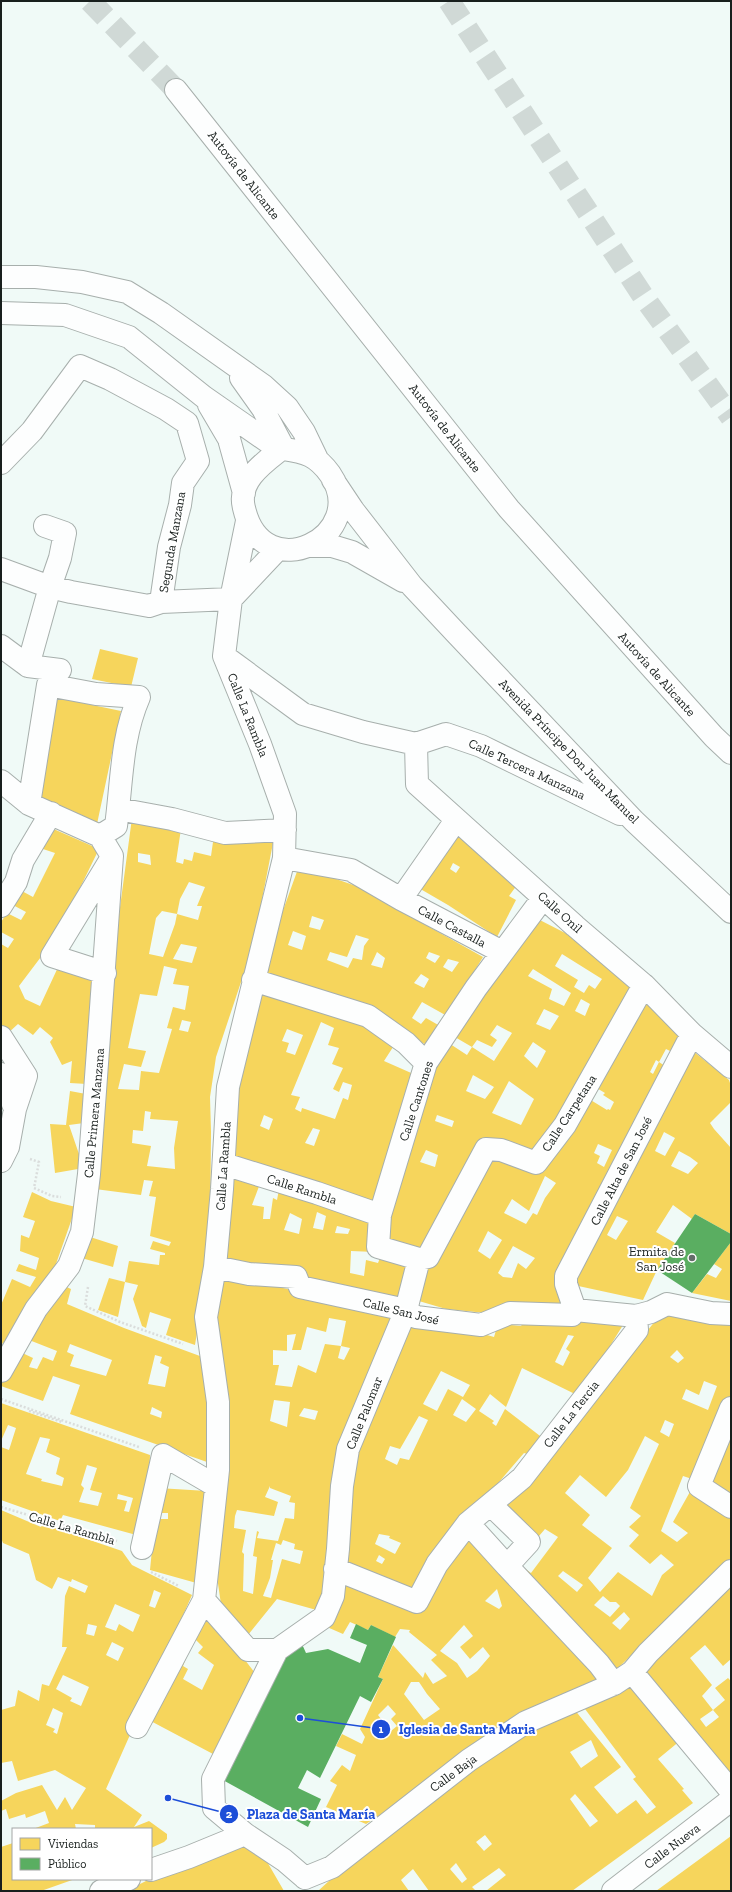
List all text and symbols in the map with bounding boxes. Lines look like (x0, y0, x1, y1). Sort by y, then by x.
street label: Autovía de Alicante (205, 128, 283, 222)
street label: Autovía de Alicante (406, 381, 484, 475)
street label: Segunda Manzana (156, 490, 188, 594)
street label: Autovía de Alicante (615, 629, 699, 719)
street label: Calle La Rambla (224, 671, 272, 760)
street label: Avenida Príncipe Don Juan Manuel (496, 676, 643, 827)
street label: Calle Tercera Manzana (466, 735, 588, 803)
street label: Calle Onil (535, 888, 586, 936)
street label: Calle Castalla (415, 902, 489, 951)
street label: Calle Primera Manzana (81, 1047, 107, 1179)
street label: Calle Cantones (396, 1059, 436, 1143)
street label: Calle Carpetana (539, 1071, 600, 1154)
street label: Calle Alta de San José (587, 1114, 655, 1228)
street label: Calle La Rambla (212, 1120, 234, 1211)
street label: Calle Rambla (265, 1171, 340, 1208)
place label: Ermita de San José (629, 1244, 684, 1274)
marker: Ermita de San José (687, 1253, 697, 1263)
street label: Calle San José (361, 1294, 441, 1328)
street label: Calle Palomar (343, 1374, 385, 1452)
street label: Calle La Tercia (540, 1377, 602, 1451)
street label: Calle La Rambla (27, 1509, 118, 1548)
callout: Iglesia de Santa Maria (371, 1716, 543, 1742)
text: Iglesia de Santa Maria (399, 1721, 535, 1738)
text: 1 (379, 1722, 384, 1736)
street label: Calle Baja (427, 1751, 481, 1796)
callout: Plaza de Santa María (219, 1801, 383, 1827)
text: Plaza de Santa María (247, 1806, 375, 1823)
text: 2 (226, 1807, 233, 1821)
street label: Calle Nueva (641, 1820, 703, 1872)
legend (12, 1828, 152, 1880)
text: Viviendas (47, 1837, 98, 1851)
text: Público (48, 1857, 86, 1871)

